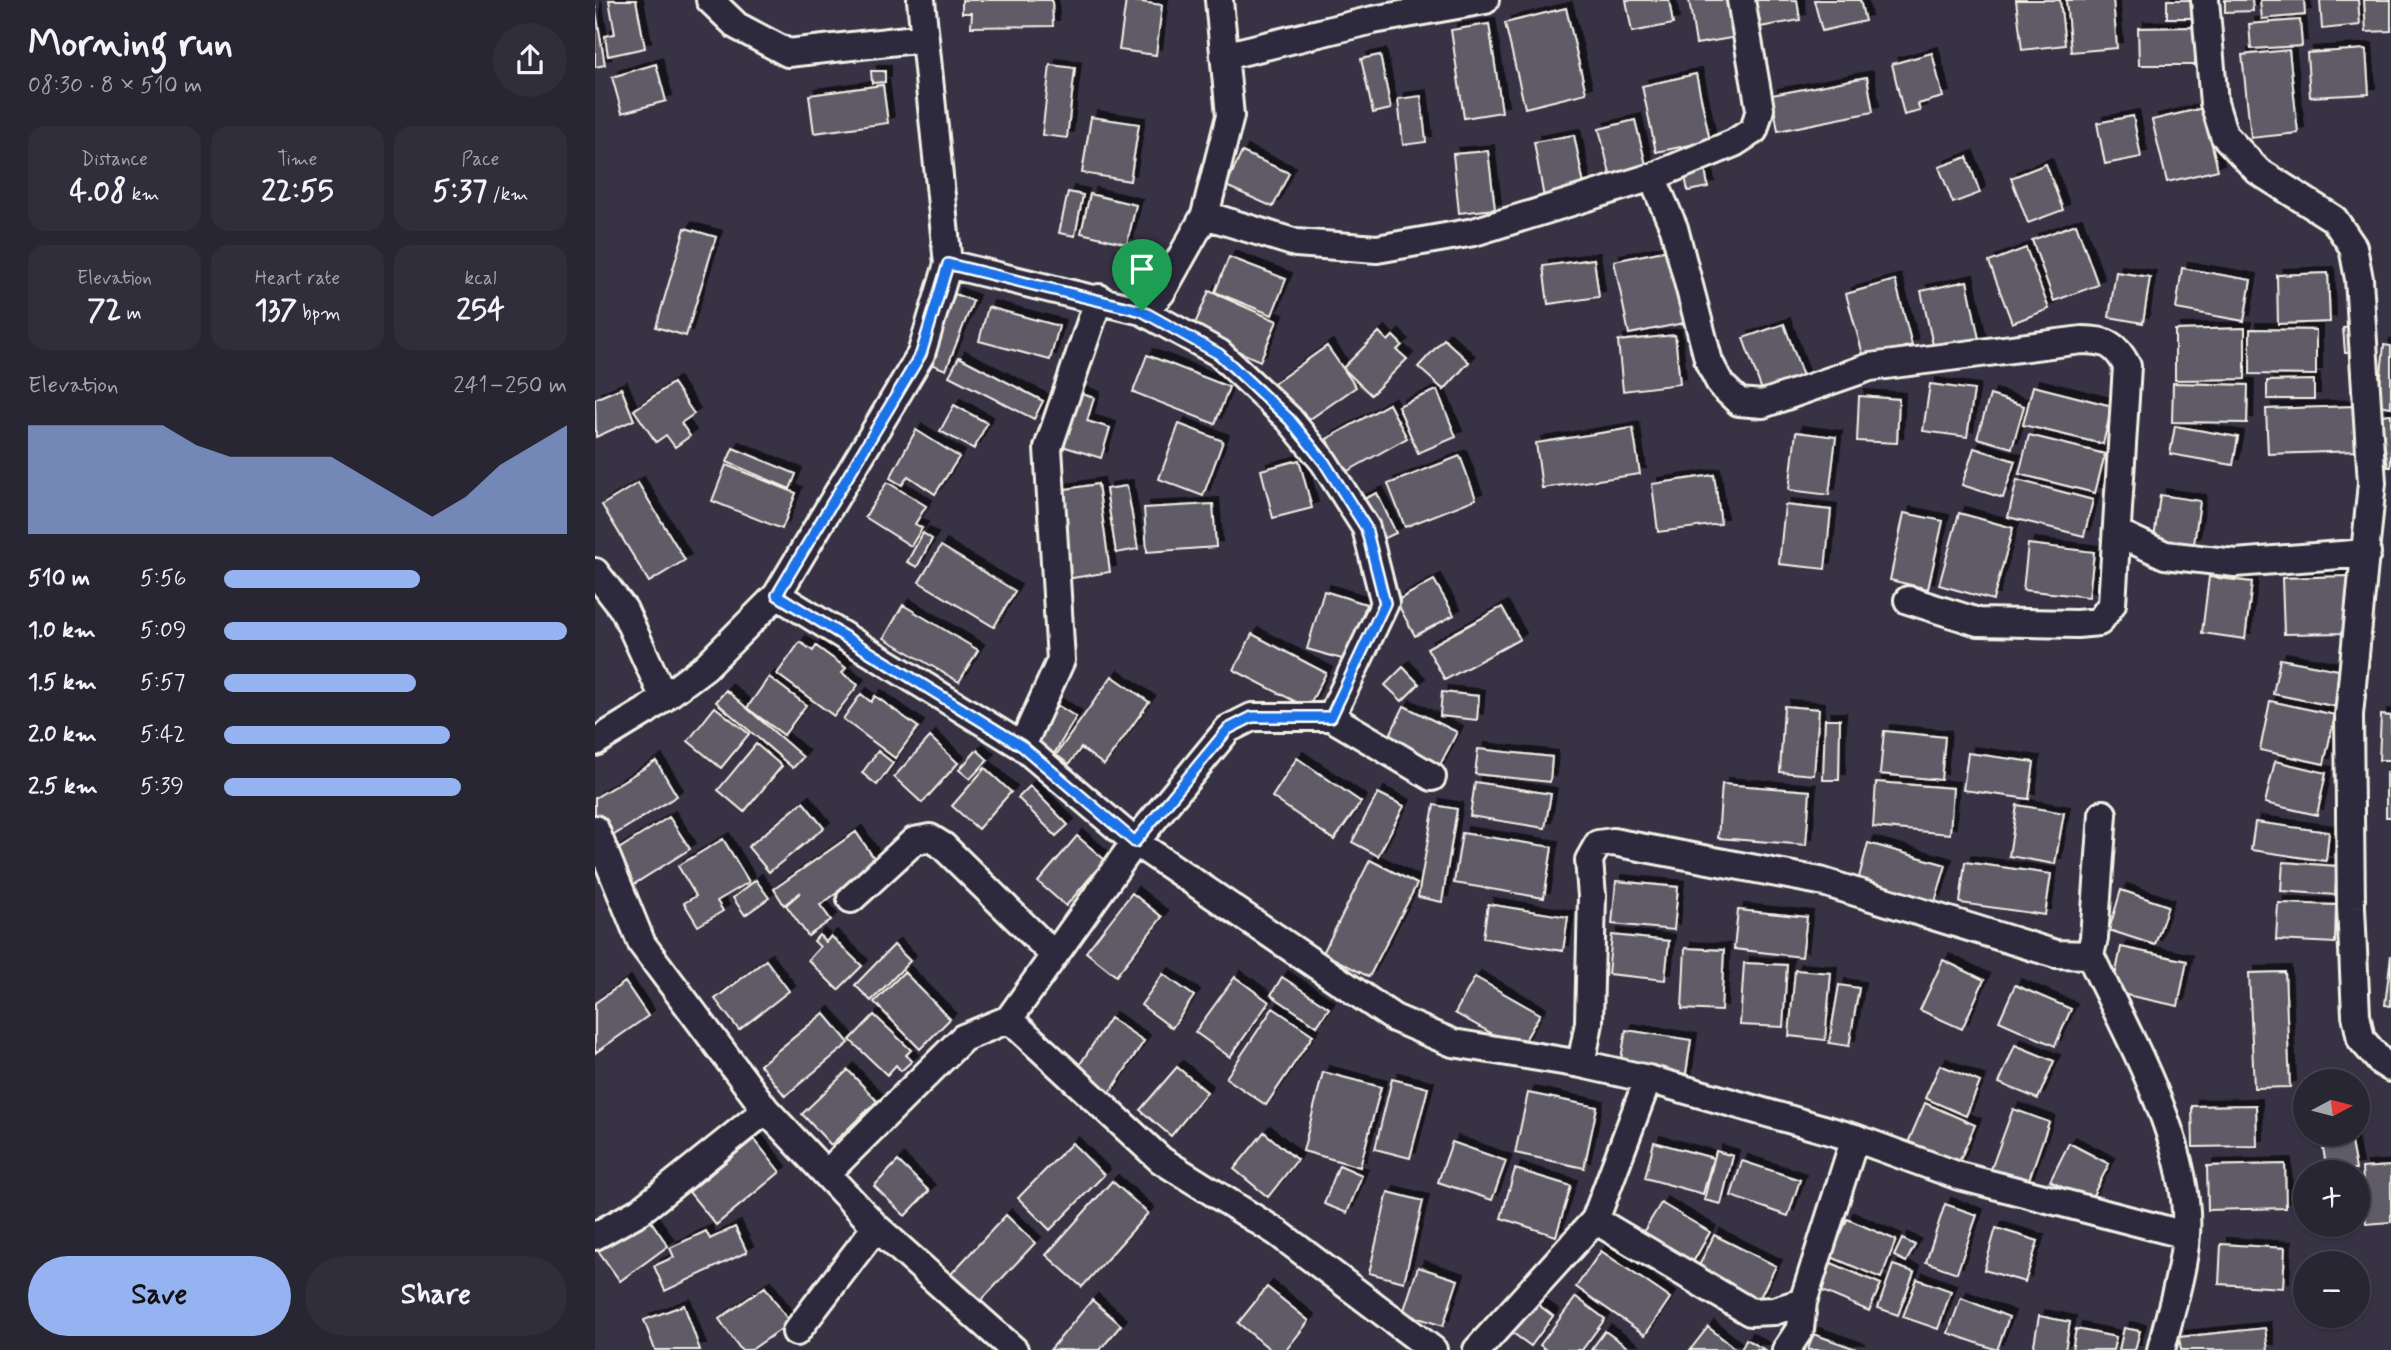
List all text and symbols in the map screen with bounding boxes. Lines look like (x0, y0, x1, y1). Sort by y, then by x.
text: Morning run (28, 20, 233, 69)
button: share (493, 23, 567, 97)
text: 08:30 · 8 × 510 m (28, 71, 202, 101)
text: Distance (81, 147, 148, 172)
text: Time (278, 147, 317, 172)
text: Pace (462, 147, 499, 172)
text: 4.08 (70, 172, 127, 211)
text: 22:55 (261, 172, 334, 211)
text: 5:37 (433, 172, 487, 211)
text: km (127, 182, 159, 207)
text: /km (487, 182, 528, 207)
pin (1112, 239, 1172, 311)
icon: arrive (1123, 250, 1161, 288)
text: Elevation (77, 266, 152, 291)
text: Heart rate (255, 266, 340, 291)
text: kcal (465, 266, 496, 291)
text: 72 (87, 291, 121, 330)
text: 137 (254, 291, 297, 330)
text: 254 (456, 291, 505, 330)
text: m (121, 301, 142, 326)
text: bpm (297, 301, 341, 326)
text: Elevation (28, 371, 119, 401)
text: 241–250 m (453, 371, 567, 401)
text: 510 m (28, 564, 90, 594)
text: 5:56 (140, 564, 186, 594)
text: 1.0 km (28, 616, 96, 646)
text: 5:09 (140, 616, 187, 646)
text: 1.5 km (28, 668, 97, 698)
text: 5:57 (140, 668, 185, 698)
text: 2.0 km (28, 720, 97, 750)
text: 5:42 (140, 720, 185, 750)
text: 2.5 km (28, 772, 98, 802)
text: 5:39 (140, 772, 184, 802)
north arrow (2293, 1069, 2369, 1146)
map controls (2293, 1069, 2370, 1328)
button: + (2293, 1160, 2370, 1237)
button: − (2293, 1251, 2370, 1328)
button: Save (28, 1256, 291, 1336)
button: Share (305, 1256, 567, 1336)

